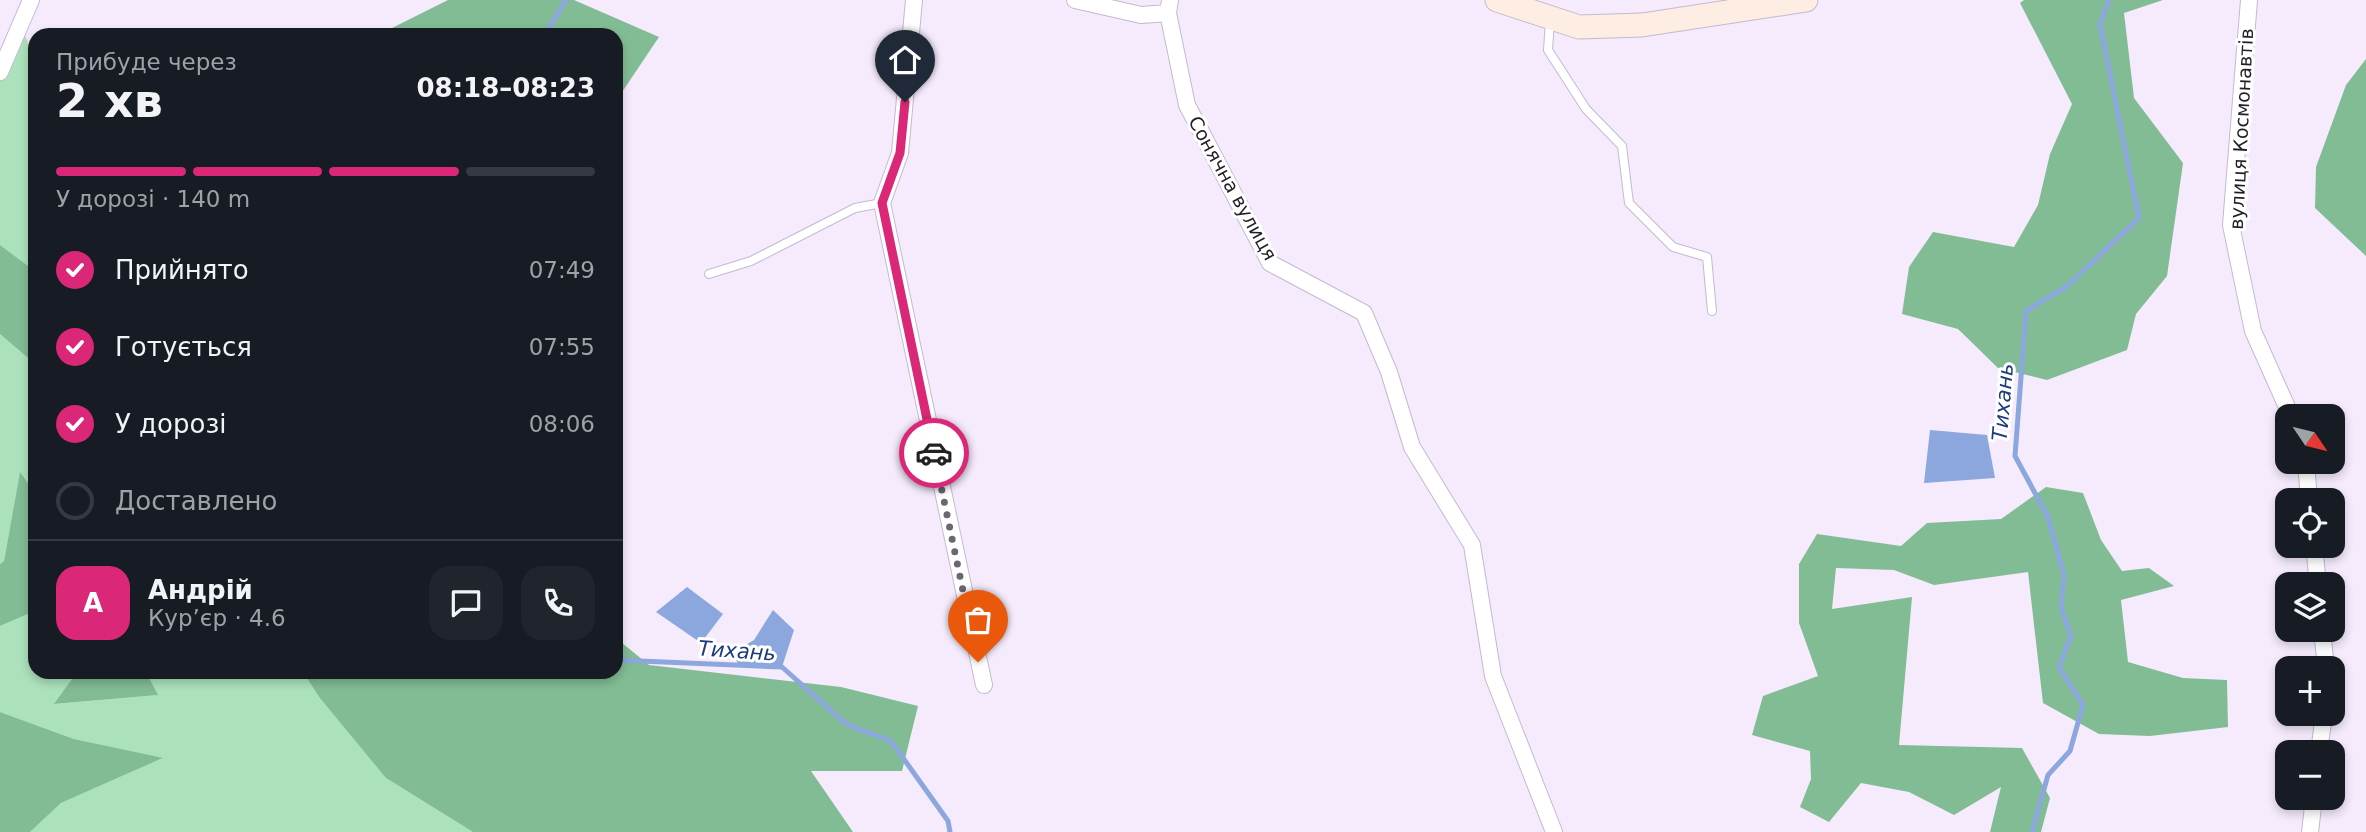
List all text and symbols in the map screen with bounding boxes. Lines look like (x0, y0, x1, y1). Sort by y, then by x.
street label: вулиця Космонавтів (2225, 28, 2257, 230)
pin (875, 30, 935, 102)
icon: home (886, 41, 924, 79)
text: Прибуде через (56, 49, 237, 75)
text: 08:18–08:23 (416, 73, 595, 103)
text: 2 хв (56, 74, 163, 128)
street label: Сонячна вулиця (1184, 112, 1282, 264)
text: У дорозі · 140 m (56, 186, 250, 212)
icon: check (56, 251, 94, 289)
text: Прийнято (115, 255, 249, 285)
text: 07:49 (529, 257, 595, 283)
icon: check (56, 328, 94, 366)
text: Готується (115, 332, 252, 362)
text: 07:55 (529, 334, 595, 360)
water label: Тихань (1988, 362, 2018, 442)
north arrow (2275, 404, 2345, 474)
map controls (2275, 404, 2345, 810)
icon: check (56, 405, 94, 443)
text: У дорозі (115, 409, 226, 439)
text: 08:06 (529, 411, 595, 437)
courier (899, 418, 969, 488)
icon: car (915, 434, 953, 472)
text: Доставлено (115, 486, 277, 516)
button: locate (2275, 488, 2345, 558)
button: chat (429, 566, 503, 640)
button: phone (521, 566, 595, 640)
button: layers (2275, 572, 2345, 642)
text: Андрій (148, 575, 253, 605)
text: А (83, 588, 103, 618)
pin (948, 590, 1008, 662)
icon: bag (959, 601, 997, 639)
text: Кур’єр · 4.6 (148, 605, 286, 631)
water label: Тихань (697, 636, 777, 666)
button: + (2275, 656, 2345, 726)
button: − (2275, 740, 2345, 810)

